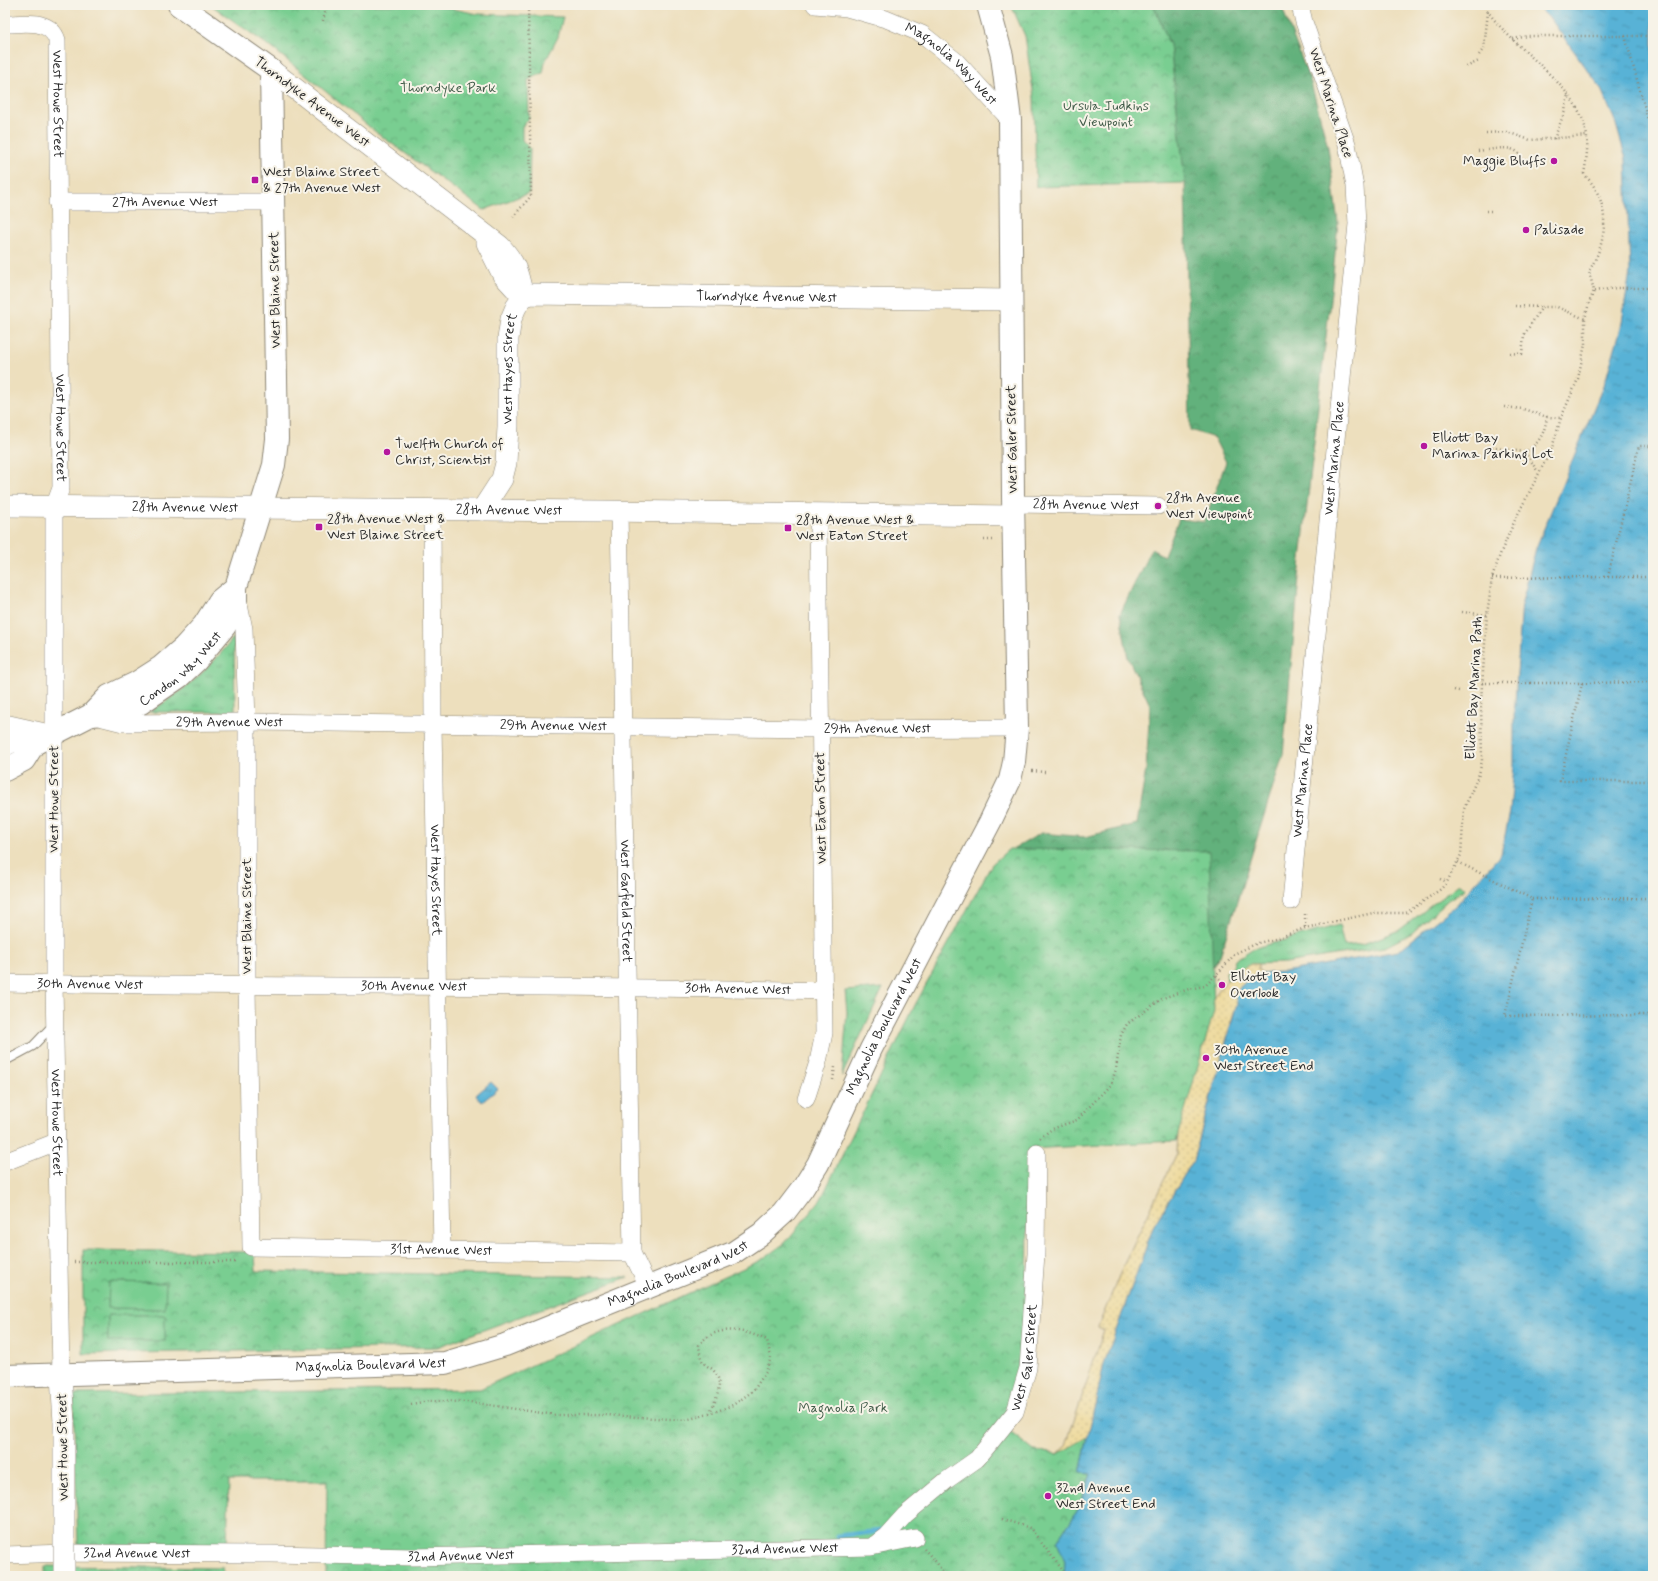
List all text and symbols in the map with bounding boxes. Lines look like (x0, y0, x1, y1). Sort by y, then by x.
street label: Magnolia Way West (902, 19, 1001, 109)
street label: West Marina Place (1305, 46, 1357, 160)
street label: West Howe Street (48, 50, 67, 158)
street label: Thorndyke Avenue West (250, 52, 374, 152)
park label: Thorndyke Park (400, 79, 496, 97)
park label: Ursula Judkins Viewpoint (1063, 97, 1149, 131)
place label: Maggie Bluffs (1463, 152, 1546, 172)
marker: Maggie Bluffs (1549, 156, 1559, 166)
place label: West Blaine Street & 27th Avenue West (263, 163, 381, 197)
marker: West Blaine Street & 27th Avenue West (250, 175, 260, 185)
street label: 27th Avenue West (112, 193, 218, 211)
place label: Palisade (1534, 221, 1584, 239)
marker: Palisade (1521, 225, 1531, 235)
street label: West Blaine Street (265, 231, 285, 348)
street label: Thorndyke Avenue West (696, 287, 837, 307)
street label: West Hayes Street (499, 309, 522, 424)
street label: West Howe Street (51, 374, 70, 482)
street label: West Galer Street (1002, 384, 1022, 494)
street label: West Marina Place (1320, 400, 1349, 516)
place label: Elliott Bay Marina Parking Lot (1432, 429, 1554, 465)
place label: Twelfth Church of Christ, Scientist (395, 435, 504, 469)
marker: Elliott Bay Marina Parking Lot (1419, 441, 1429, 451)
marker: Twelfth Church of Christ, Scientist (382, 447, 392, 457)
place label: 28th Avenue West Viewpoint (1166, 489, 1253, 523)
street label: 28th Avenue West (1033, 495, 1140, 515)
street label: 28th Avenue West (132, 498, 239, 517)
street label: 28th Avenue West (456, 501, 563, 520)
marker: 28th Avenue West Viewpoint (1153, 501, 1163, 511)
place label: 28th Avenue West & West Blaine Street (327, 510, 445, 544)
place label: 28th Avenue West & West Eaton Street (796, 511, 914, 545)
marker: 28th Avenue West & West Blaine Street (314, 522, 324, 532)
marker: 28th Avenue West & West Eaton Street (783, 523, 793, 533)
street label: Elliott Bay Marina Path (1461, 616, 1487, 760)
street label: Condon Way West (136, 627, 226, 711)
street label: 29th Avenue West (176, 713, 283, 732)
street label: 29th Avenue West (500, 716, 607, 735)
street label: 29th Avenue West (824, 719, 931, 738)
street label: West Marina Place (1288, 723, 1317, 839)
street label: West Howe Street (45, 745, 63, 853)
street label: West Eaton Street (811, 751, 831, 864)
street label: West Hayes Street (426, 824, 446, 937)
street label: West Garfield Street (616, 839, 636, 963)
street label: West Blaine Street (238, 857, 256, 974)
street label: Magnolia Boulevard West (842, 955, 926, 1098)
place label: Elliott Bay Overlook (1230, 968, 1296, 1002)
street label: 30th Avenue West (37, 975, 144, 994)
street label: 30th Avenue West (361, 977, 468, 995)
street label: 30th Avenue West (685, 979, 792, 999)
marker: Elliott Bay Overlook (1217, 980, 1227, 990)
place label: 30th Avenue West Street End (1214, 1041, 1314, 1075)
marker: 30th Avenue West Street End (1201, 1053, 1211, 1063)
street label: West Howe Street (47, 1069, 66, 1177)
street label: Magnolia Boulevard West (605, 1236, 752, 1312)
street label: 31st Avenue West (390, 1240, 493, 1260)
street label: West Galer Street (1007, 1303, 1042, 1414)
street label: Magnolia Boulevard West (295, 1354, 447, 1378)
street label: West Howe Street (53, 1393, 73, 1501)
park label: Magnolia Park (798, 1399, 888, 1419)
place label: 32nd Avenue West Street End (1056, 1479, 1156, 1513)
marker: 32nd Avenue West Street End (1043, 1491, 1053, 1501)
street label: 32nd Avenue West (731, 1539, 839, 1559)
street label: 32nd Avenue West (83, 1544, 191, 1563)
street label: 32nd Avenue West (407, 1546, 515, 1566)

